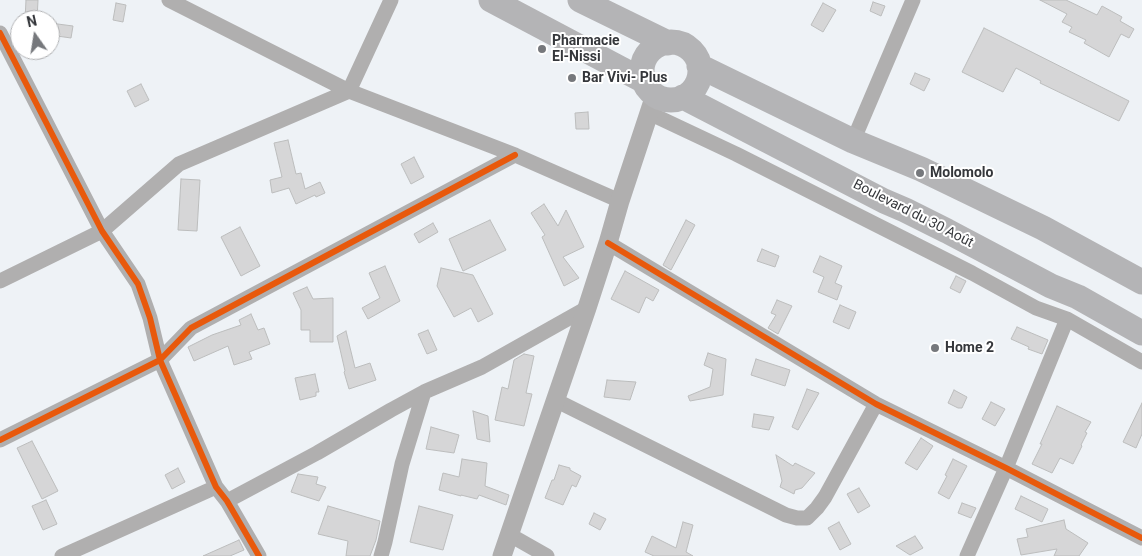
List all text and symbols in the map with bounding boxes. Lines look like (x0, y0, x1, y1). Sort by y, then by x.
north arrow (10, 10, 60, 60)
text: N (25, 12, 38, 30)
place label: Pharmacie El-Nissi (552, 33, 620, 65)
marker: Pharmacie El-Nissi (536, 43, 548, 55)
place label: Bar Vivi- Plus (582, 70, 667, 86)
marker: Bar Vivi- Plus (566, 72, 578, 84)
place label: Molomolo (930, 165, 993, 181)
marker: Molomolo (914, 167, 926, 179)
street label: Boulevard du 30 Août (850, 176, 976, 252)
place label: Home 2 (945, 340, 994, 356)
marker: Home 2 (929, 342, 941, 354)

